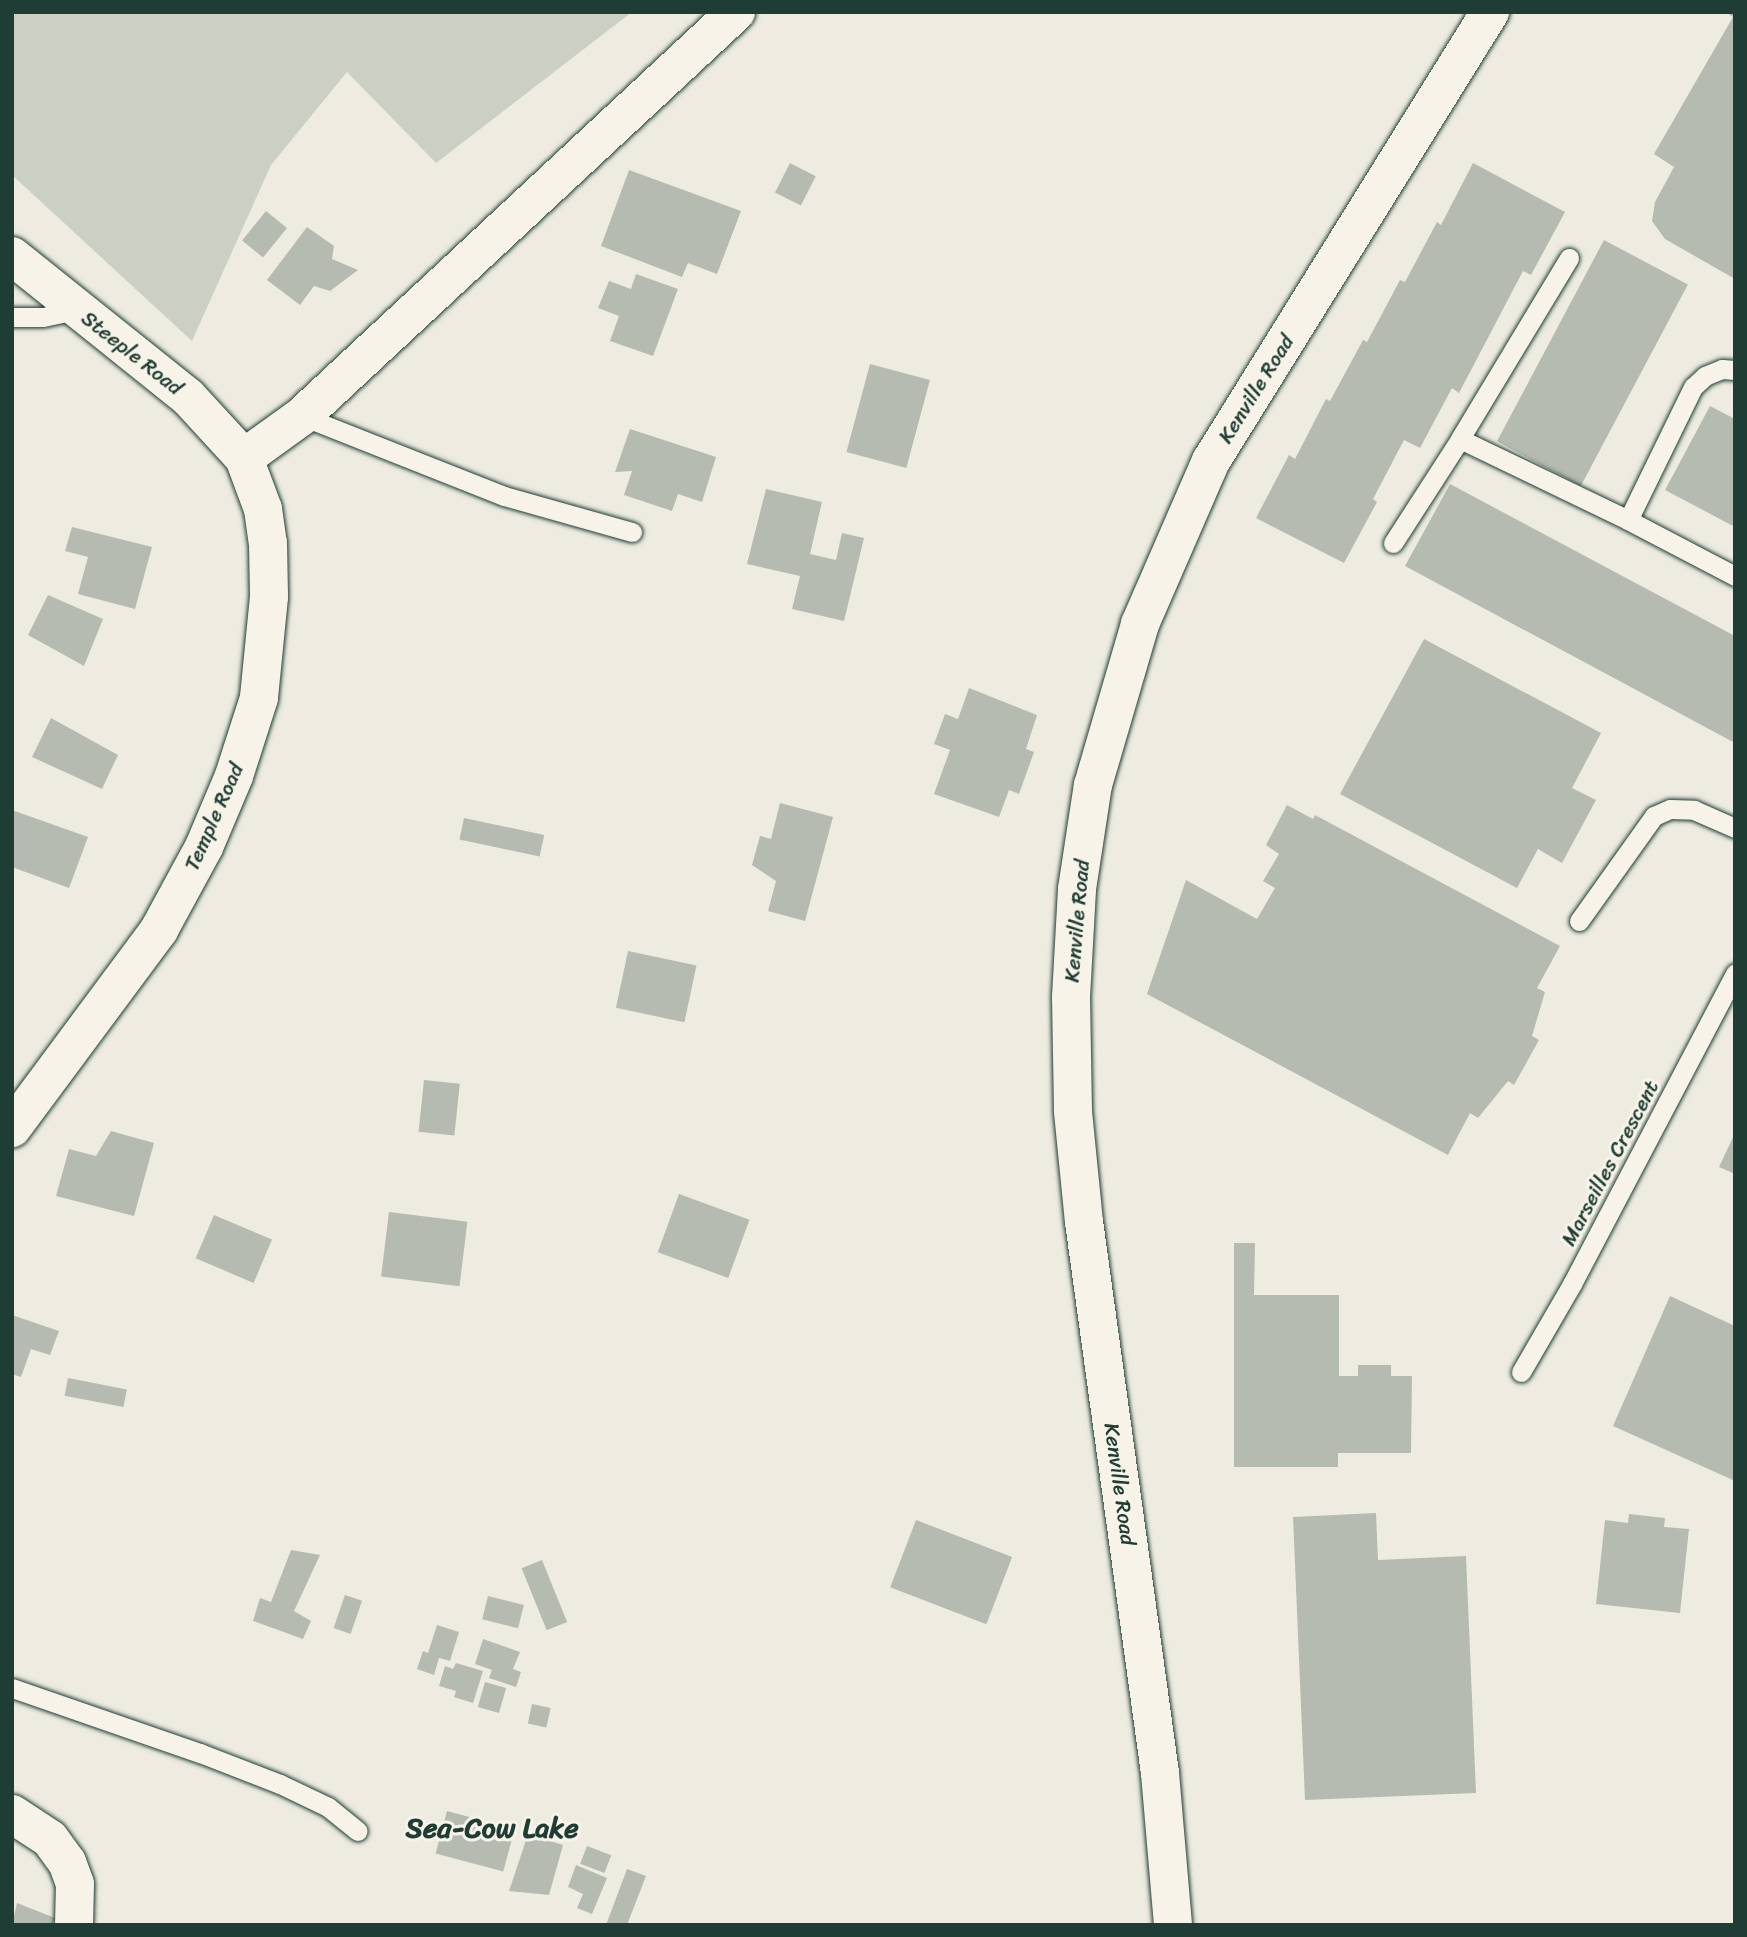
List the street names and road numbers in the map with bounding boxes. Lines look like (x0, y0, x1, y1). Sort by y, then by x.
street label: Steeple Road (76, 306, 188, 400)
street label: Kenville Road (1213, 330, 1299, 448)
street label: Temple Road (179, 759, 249, 875)
street label: Kenville Road (1059, 859, 1095, 983)
street label: Marseilles Crescent (1556, 1076, 1664, 1250)
street label: Kenville Road (1099, 1421, 1141, 1547)

